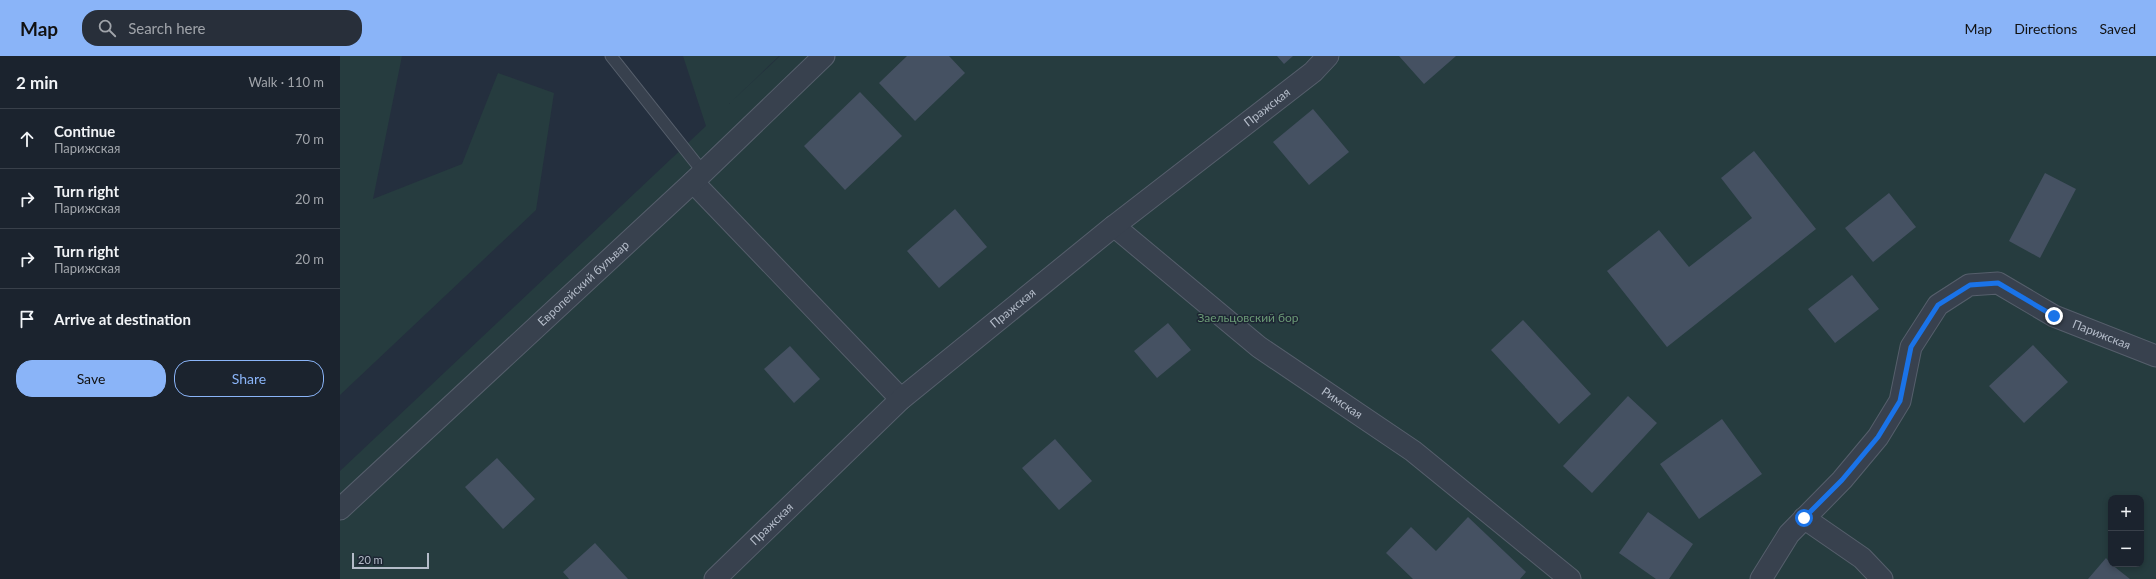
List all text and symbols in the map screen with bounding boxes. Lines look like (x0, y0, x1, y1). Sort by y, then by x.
search box (82, 10, 362, 46)
text: Map (20, 17, 58, 40)
icon: search (96, 17, 118, 39)
text: Search here (128, 19, 206, 37)
text: Map (1965, 20, 1992, 37)
text: Directions (2014, 20, 2077, 37)
text: Saved (2099, 20, 2136, 37)
text: 2 min (16, 72, 58, 93)
text: Walk · 110 m (248, 74, 324, 90)
street label: Пражская (1241, 84, 1293, 130)
text: Continue (54, 122, 115, 140)
icon: ahead (16, 128, 38, 150)
text: 70 m (295, 131, 324, 147)
text: Парижская (54, 140, 120, 156)
text: Turn right (54, 182, 119, 200)
icon: right (16, 188, 38, 210)
text: 20 m (295, 191, 324, 207)
text: Парижская (54, 200, 120, 216)
street label: Европейский бульвар (534, 237, 632, 329)
text: Turn right (54, 242, 119, 260)
icon: right (16, 248, 38, 270)
text: 20 m (295, 251, 324, 267)
text: Парижская (54, 260, 120, 276)
street label: Пражская (987, 285, 1039, 331)
route end (2045, 307, 2063, 325)
icon: arrive (16, 308, 38, 330)
text: Arrive at destination (54, 310, 191, 328)
park label: Заельцовский бор (1197, 310, 1299, 325)
street label: Парижская (2070, 316, 2133, 352)
button: Save (16, 360, 166, 397)
button: Share (174, 360, 324, 397)
street label: Римская (1319, 383, 1366, 422)
map controls (2108, 495, 2144, 567)
button: + (2108, 495, 2144, 531)
street label: Пражская (747, 499, 796, 548)
route start (1795, 509, 1813, 527)
button: − (2108, 531, 2144, 567)
scale bar (352, 551, 429, 570)
text: 20 m (358, 553, 383, 566)

